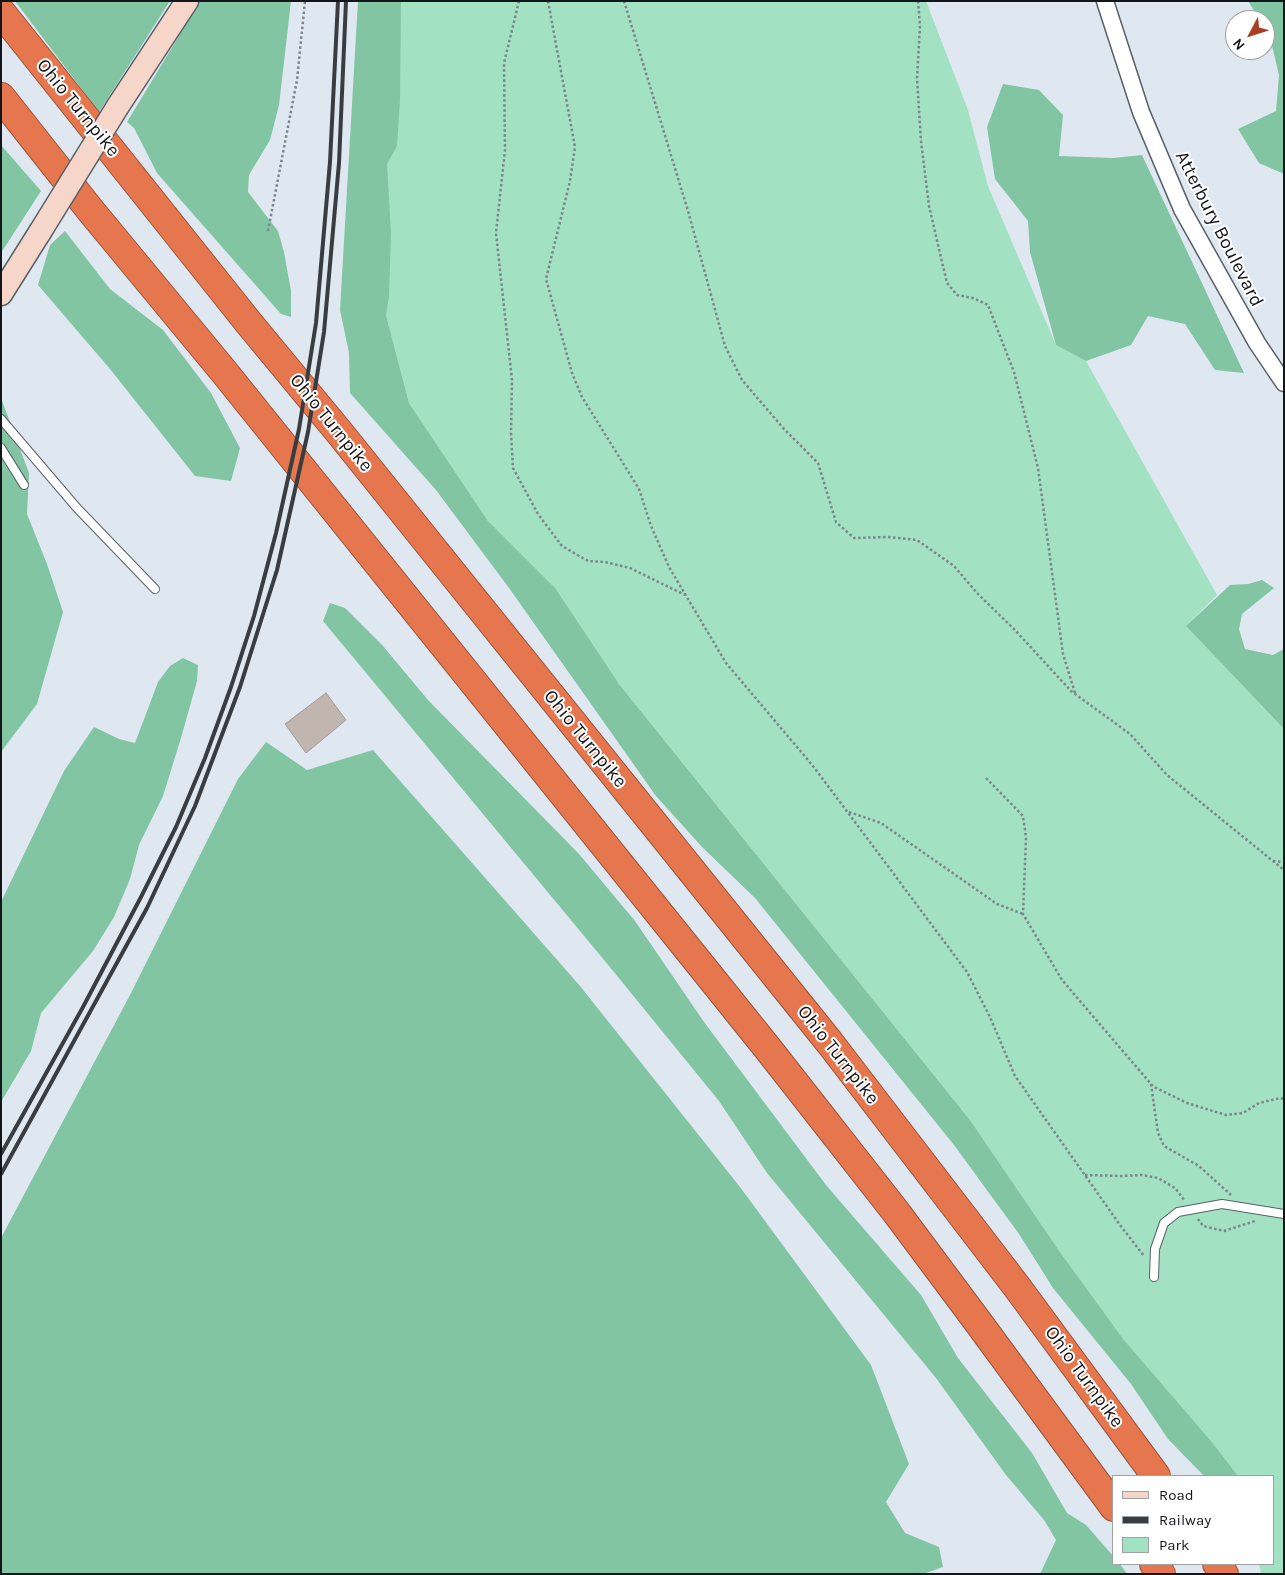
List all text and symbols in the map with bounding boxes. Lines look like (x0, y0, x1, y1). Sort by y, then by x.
north arrow (1225, 10, 1275, 60)
text: N (1229, 35, 1249, 54)
street label: Ohio Turnpike (32, 54, 124, 162)
street label: Atterbury Boulevard (1170, 147, 1268, 311)
street label: Ohio Turnpike (285, 369, 377, 477)
street label: Ohio Turnpike (539, 685, 631, 793)
street label: Ohio Turnpike (792, 1001, 884, 1109)
street label: Ohio Turnpike (1040, 1322, 1128, 1432)
legend (1112, 1475, 1275, 1565)
text: Road (1159, 1486, 1194, 1504)
text: Railway (1159, 1511, 1211, 1529)
text: Park (1159, 1536, 1189, 1554)

